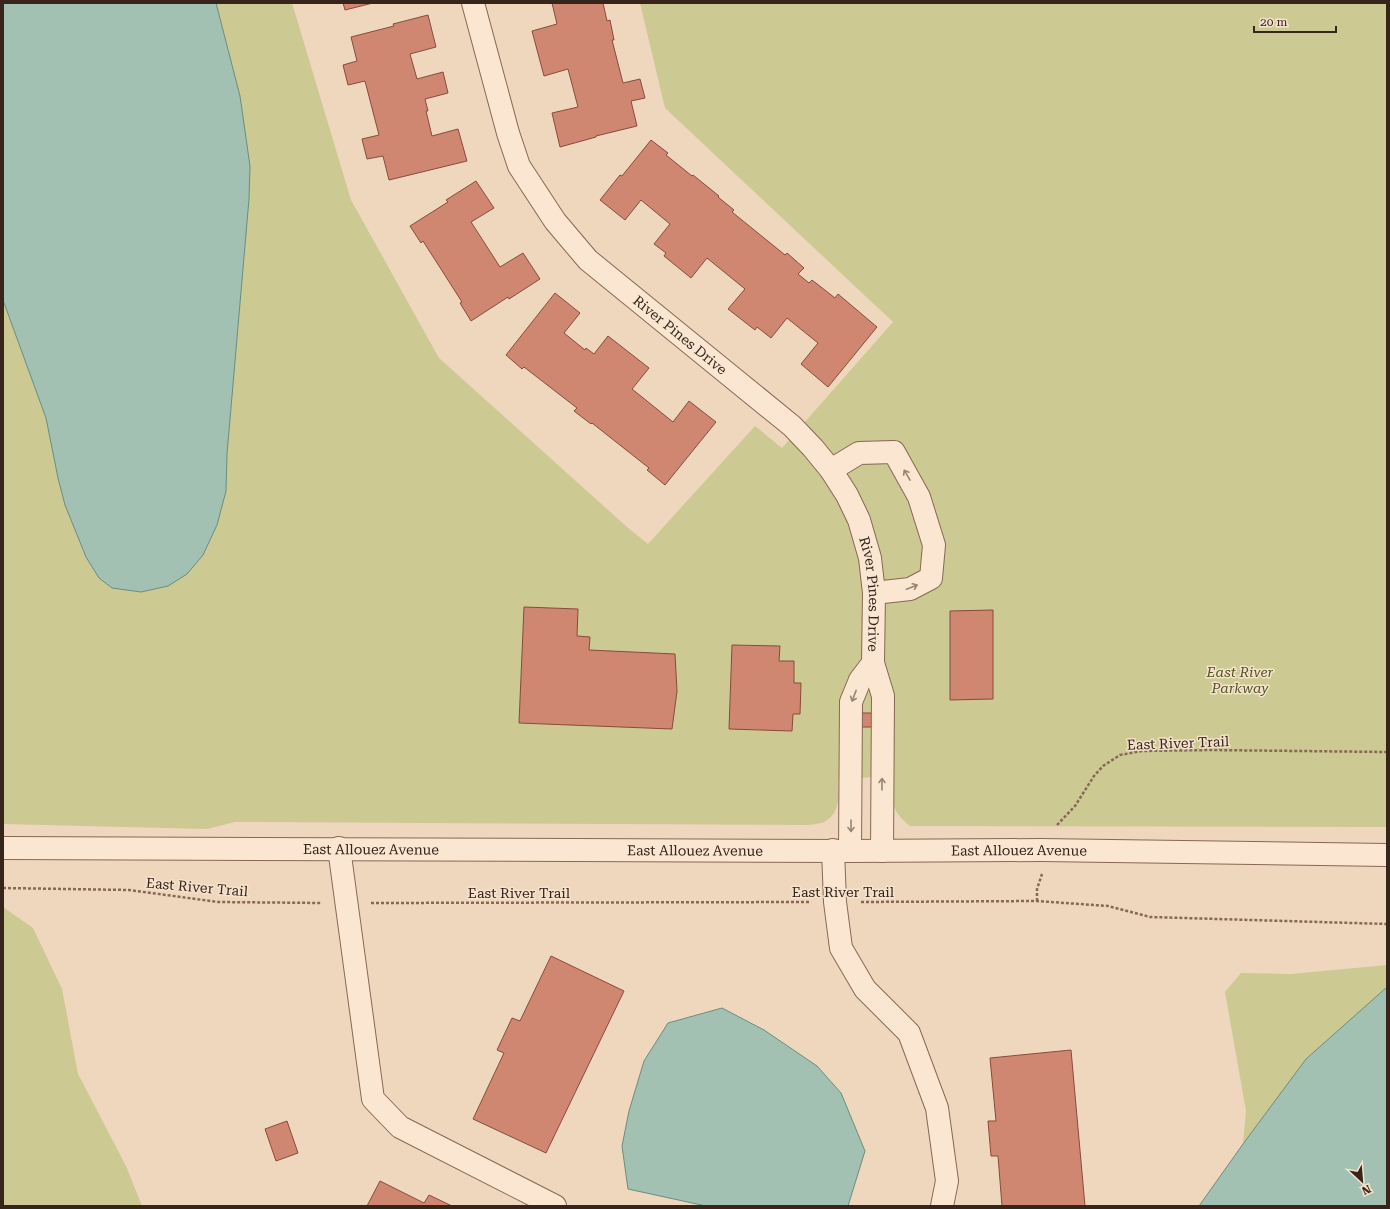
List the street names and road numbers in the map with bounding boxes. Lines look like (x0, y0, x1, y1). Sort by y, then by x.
street label: River Pines Drive (630, 292, 730, 378)
street label: River Pines Drive (856, 535, 882, 652)
street label: East River Trail (1127, 733, 1230, 753)
street label: East Allouez Avenue (303, 841, 439, 858)
street label: East Allouez Avenue (627, 842, 763, 859)
street label: East Allouez Avenue (951, 842, 1087, 859)
street label: East River Trail (145, 875, 249, 899)
street label: East River Trail (792, 884, 895, 900)
street label: East River Trail (468, 885, 571, 901)

